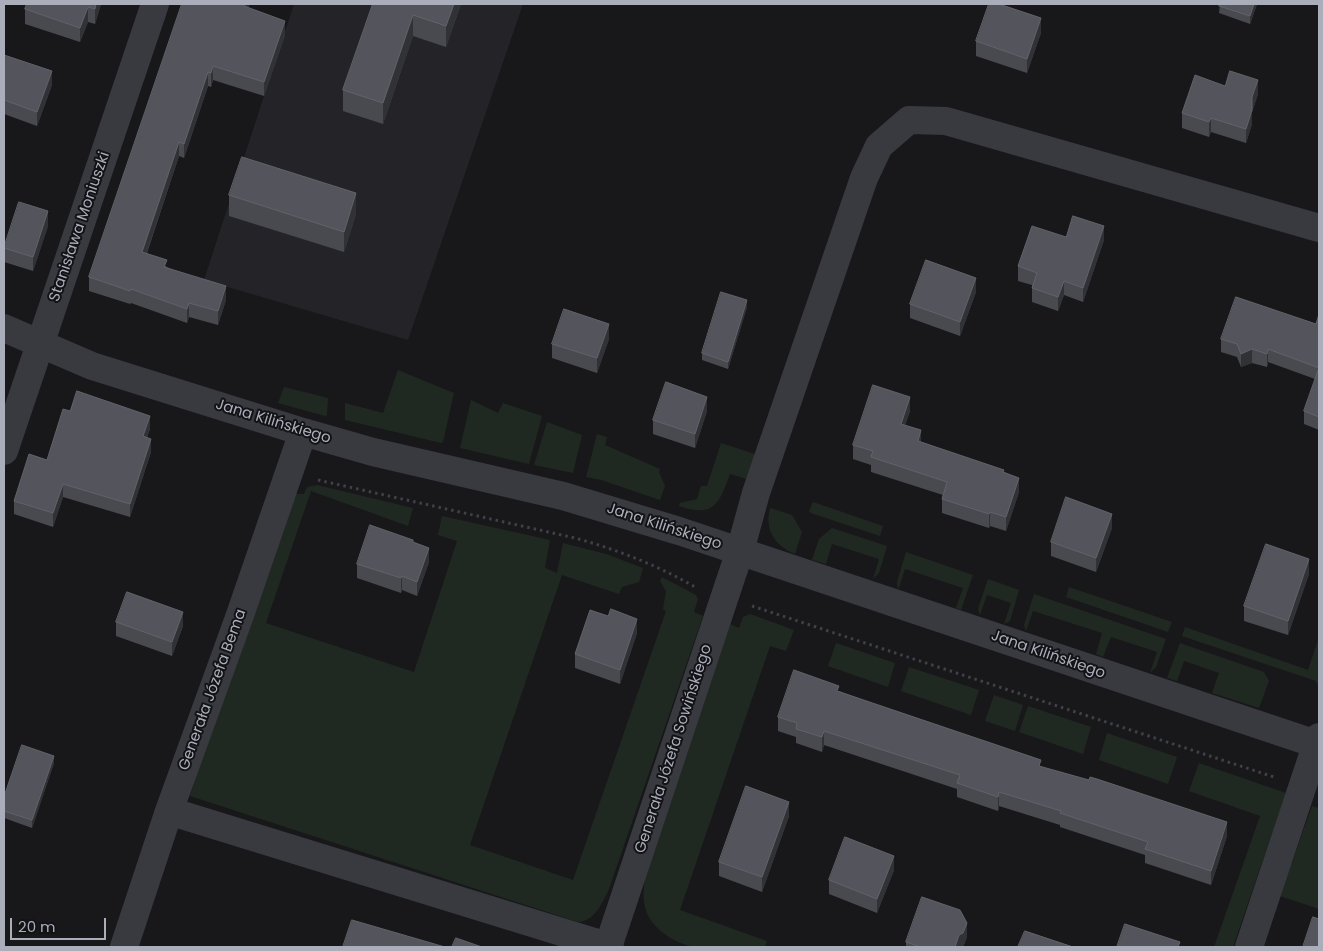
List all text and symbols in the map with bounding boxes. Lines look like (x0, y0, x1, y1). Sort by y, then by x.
street label: Stanisława Moniuszki (46, 150, 114, 304)
street label: Jana Kilińskiego (213, 396, 333, 448)
street label: Jana Kilińskiego (604, 500, 724, 554)
street label: Generała Józefa Bema (175, 607, 251, 773)
street label: Jana Kilińskiego (988, 627, 1108, 683)
street label: Generała Józefa Sowińskiego (632, 642, 716, 856)
scale bar (12, 908, 109, 940)
text: 20 m (18, 916, 56, 937)

